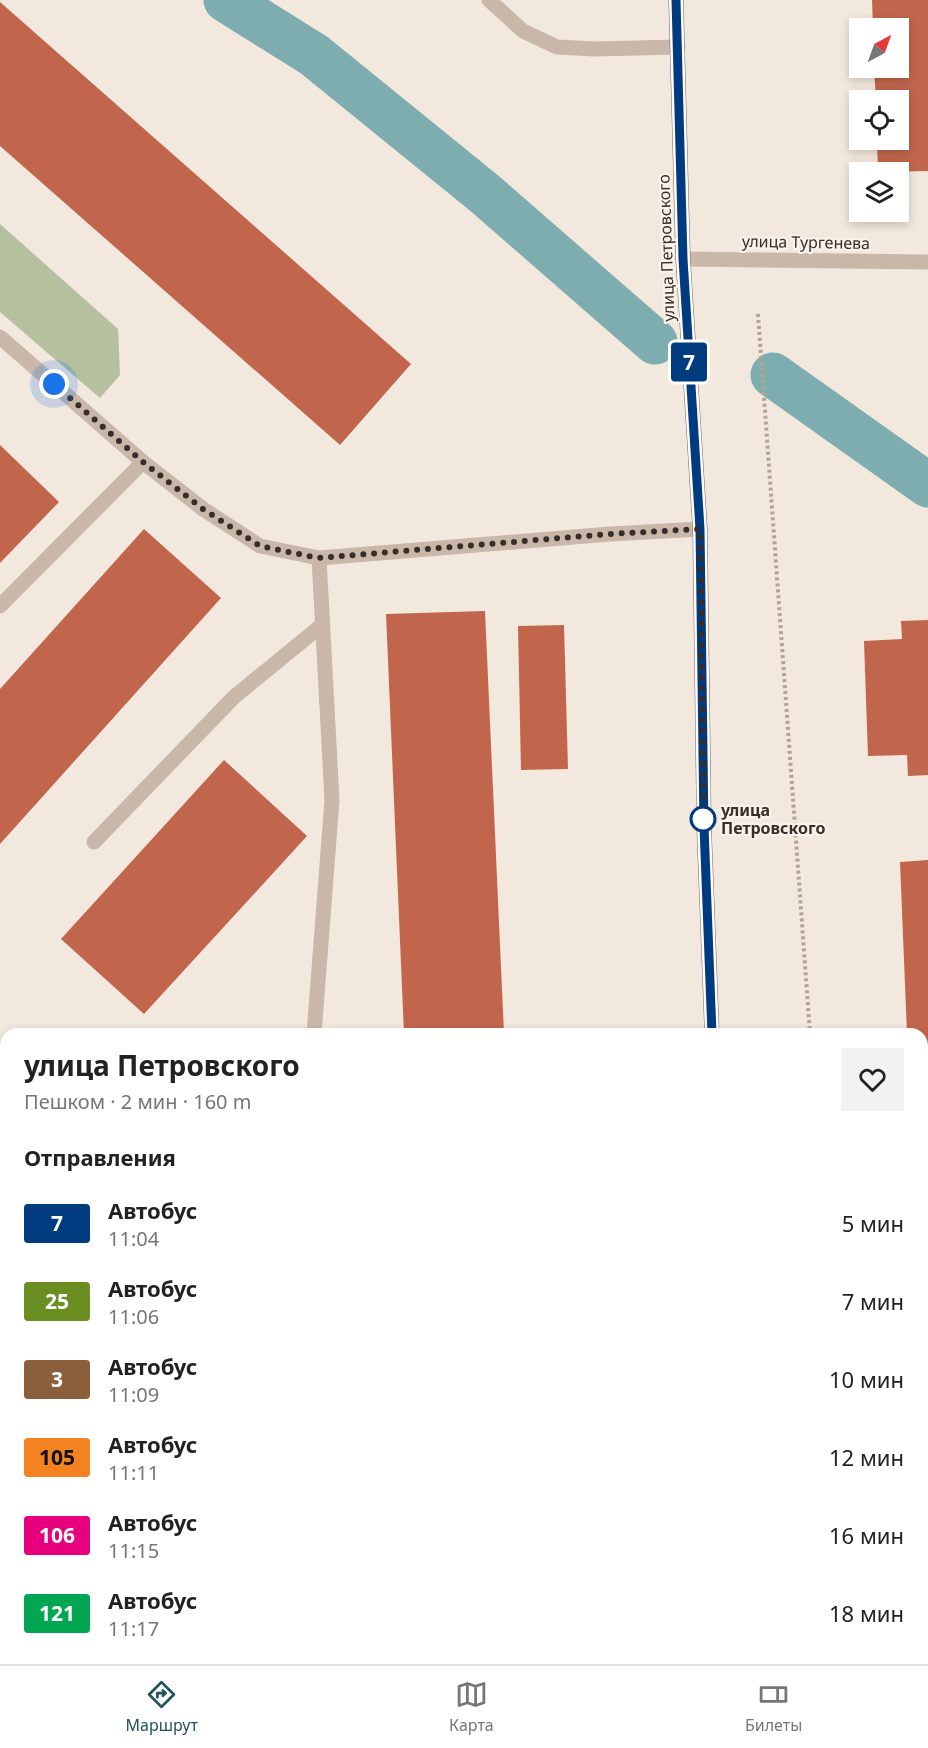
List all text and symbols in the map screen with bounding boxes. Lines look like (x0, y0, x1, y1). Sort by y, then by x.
north arrow (849, 18, 909, 78)
map controls (849, 18, 909, 222)
button: locate (849, 90, 909, 150)
button: layers (849, 162, 909, 222)
street label: улица Петровского (652, 174, 680, 322)
street label: улица Тургенева (742, 230, 870, 254)
line badge: 7 (670, 342, 708, 382)
text: 7 (683, 348, 695, 376)
your location (39, 369, 69, 399)
place label: улица Петровского (720, 799, 825, 839)
marker: улица Петровского (690, 806, 716, 832)
text: улица Петровского (24, 1046, 300, 1084)
button: heart (841, 1048, 904, 1111)
text: Пешком · 2 мин · 160 m (24, 1088, 251, 1115)
text: Отправления (24, 1142, 176, 1172)
text: Автобус (108, 1195, 197, 1225)
text: 5 мин (842, 1208, 904, 1238)
text: 7 (51, 1209, 63, 1237)
text: 11:04 (108, 1225, 159, 1252)
text: Автобус (108, 1273, 197, 1303)
text: 7 мин (842, 1286, 904, 1316)
text: 25 (45, 1287, 69, 1315)
text: 11:06 (108, 1303, 159, 1330)
text: Автобус (108, 1351, 197, 1381)
text: 10 мин (829, 1364, 904, 1394)
text: 3 (51, 1365, 63, 1393)
text: 11:09 (108, 1381, 159, 1408)
text: Автобус (108, 1429, 197, 1459)
text: 12 мин (829, 1442, 904, 1472)
text: 105 (39, 1443, 75, 1471)
text: 11:11 (108, 1459, 159, 1486)
text: Автобус (108, 1507, 197, 1537)
text: 16 мин (829, 1520, 904, 1550)
text: 106 (39, 1521, 75, 1549)
text: 11:15 (108, 1537, 159, 1564)
text: Автобус (108, 1585, 197, 1615)
text: 18 мин (829, 1598, 904, 1628)
text: 121 (39, 1599, 75, 1627)
text: 11:17 (108, 1615, 159, 1642)
tab: Маршрут (126, 1678, 198, 1736)
tab: Карта (449, 1678, 494, 1736)
tab: Билеты (745, 1678, 802, 1736)

